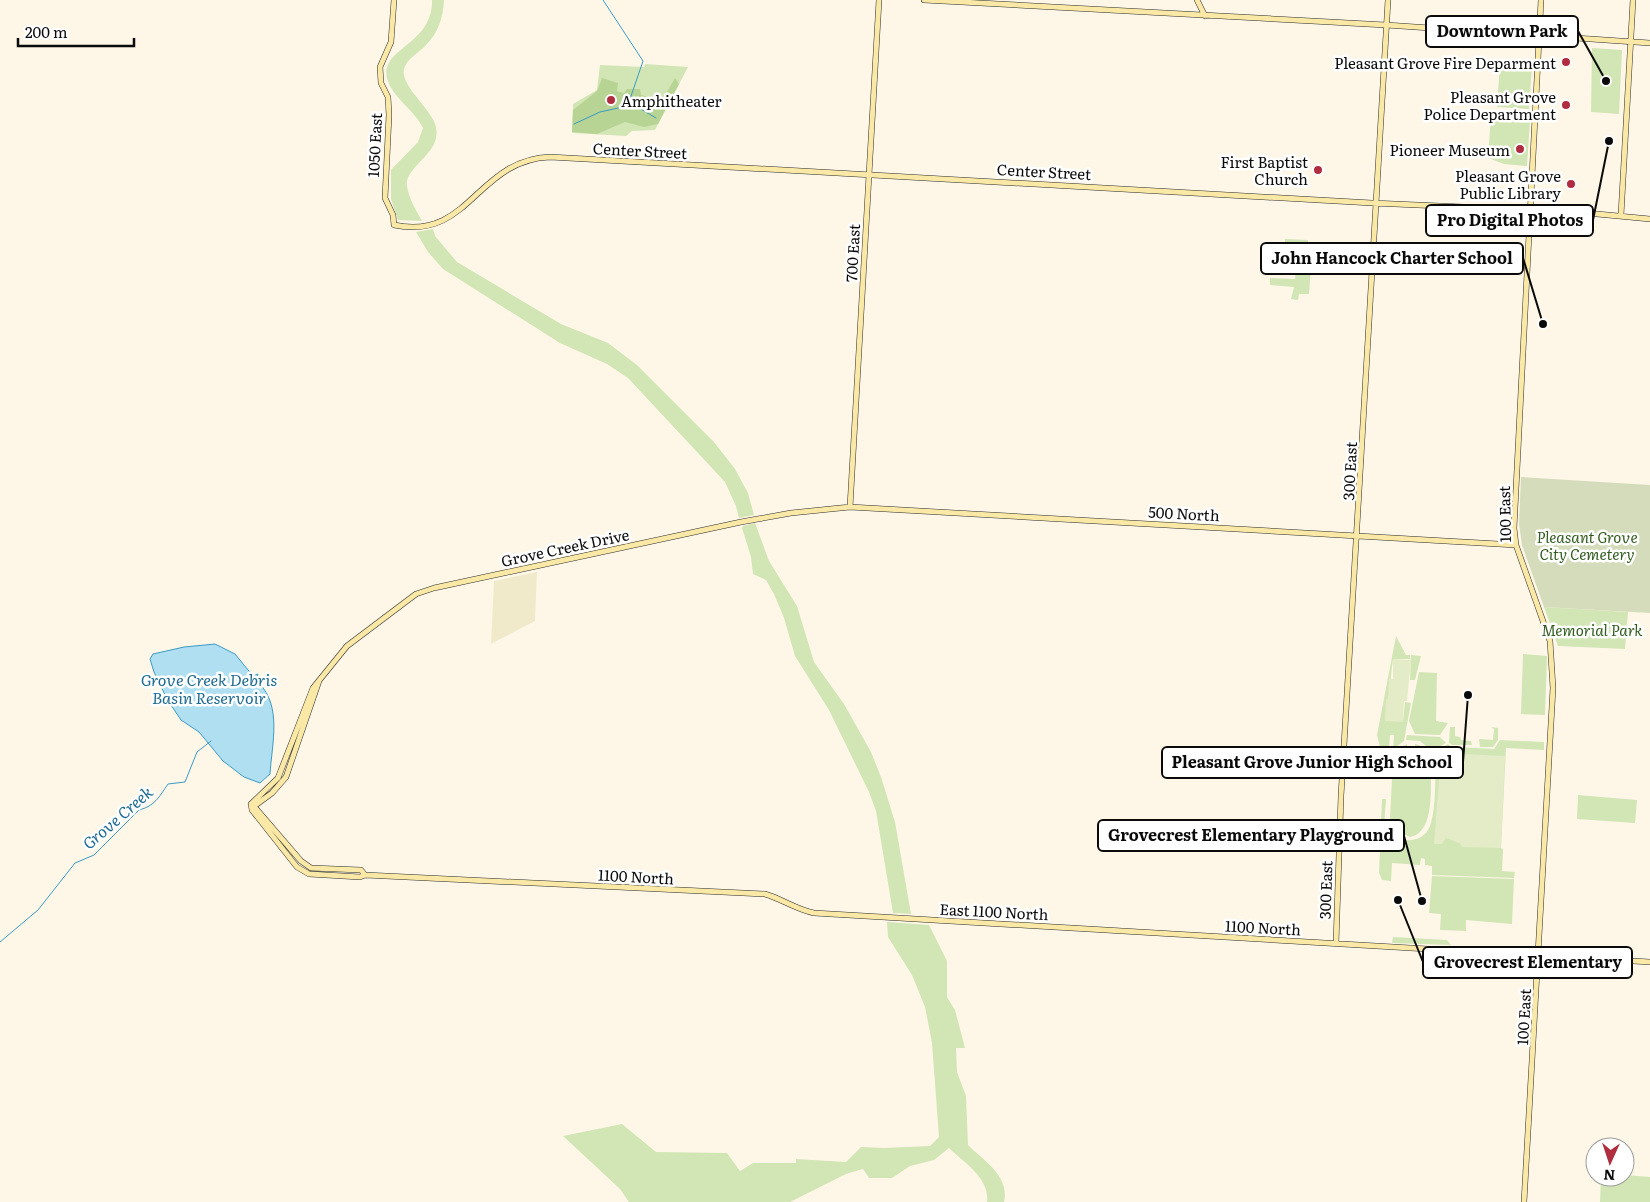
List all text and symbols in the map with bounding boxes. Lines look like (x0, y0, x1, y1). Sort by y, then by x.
scale bar (18, 15, 134, 47)
callout: Downtown Park (1426, 16, 1578, 47)
text: Downtown Park (1436, 18, 1568, 42)
text: 200 m (25, 20, 68, 43)
place label: Pleasant Grove Fire Deparment (1334, 51, 1556, 74)
marker: Pleasant Grove Fire Deparment (1560, 56, 1572, 68)
place label: Pleasant Grove Police Department (1423, 85, 1556, 125)
place label: Amphitheater (621, 89, 722, 112)
marker: Amphitheater (605, 94, 617, 106)
marker: Pleasant Grove Police Department (1560, 99, 1572, 111)
street label: 1050 East (361, 112, 387, 178)
street label: Center Street (592, 136, 688, 164)
place label: Pioneer Museum (1390, 138, 1510, 161)
marker: Pioneer Museum (1514, 143, 1526, 155)
place label: First Baptist Church (1220, 150, 1308, 190)
street label: Center Street (996, 157, 1092, 185)
marker: First Baptist Church (1312, 164, 1324, 176)
place label: Pleasant Grove Public Library (1455, 164, 1561, 204)
marker: Pleasant Grove Public Library (1565, 178, 1577, 190)
callout: Pro Digital Photos (1426, 205, 1593, 236)
text: Pro Digital Photos (1437, 207, 1583, 231)
street label: 700 East (839, 223, 865, 283)
callout: John Hancock Charter School (1261, 243, 1523, 274)
text: John Hancock Charter School (1271, 245, 1513, 269)
street label: 300 East (1336, 441, 1362, 501)
street label: 100 East (1492, 485, 1516, 543)
street label: 500 North (1148, 500, 1220, 526)
street label: Grove Creek Drive (499, 522, 631, 572)
park label: Pleasant Grove City Cemetery (1536, 525, 1638, 565)
park label: Memorial Park (1542, 618, 1643, 641)
water label: Grove Creek Debris Basin Reservoir (141, 667, 277, 709)
callout: Pleasant Grove Junior High School (1162, 747, 1463, 778)
text: Pleasant Grove Junior High School (1171, 749, 1453, 773)
water label: Grove Creek (77, 780, 158, 854)
callout: Grovecrest Elementary Playground (1098, 820, 1404, 851)
text: Grovecrest Elementary Playground (1108, 822, 1395, 846)
street label: 300 East (1312, 860, 1338, 920)
street label: 1100 North (597, 863, 675, 889)
street label: East 1100 North (939, 897, 1049, 925)
street label: 1100 North (1224, 914, 1302, 940)
callout: Grovecrest Elementary (1423, 947, 1632, 978)
text: Grovecrest Elementary (1434, 949, 1622, 973)
street label: 100 East (1510, 988, 1536, 1046)
north arrow (1585, 1137, 1635, 1187)
text: N (1603, 1166, 1616, 1186)

